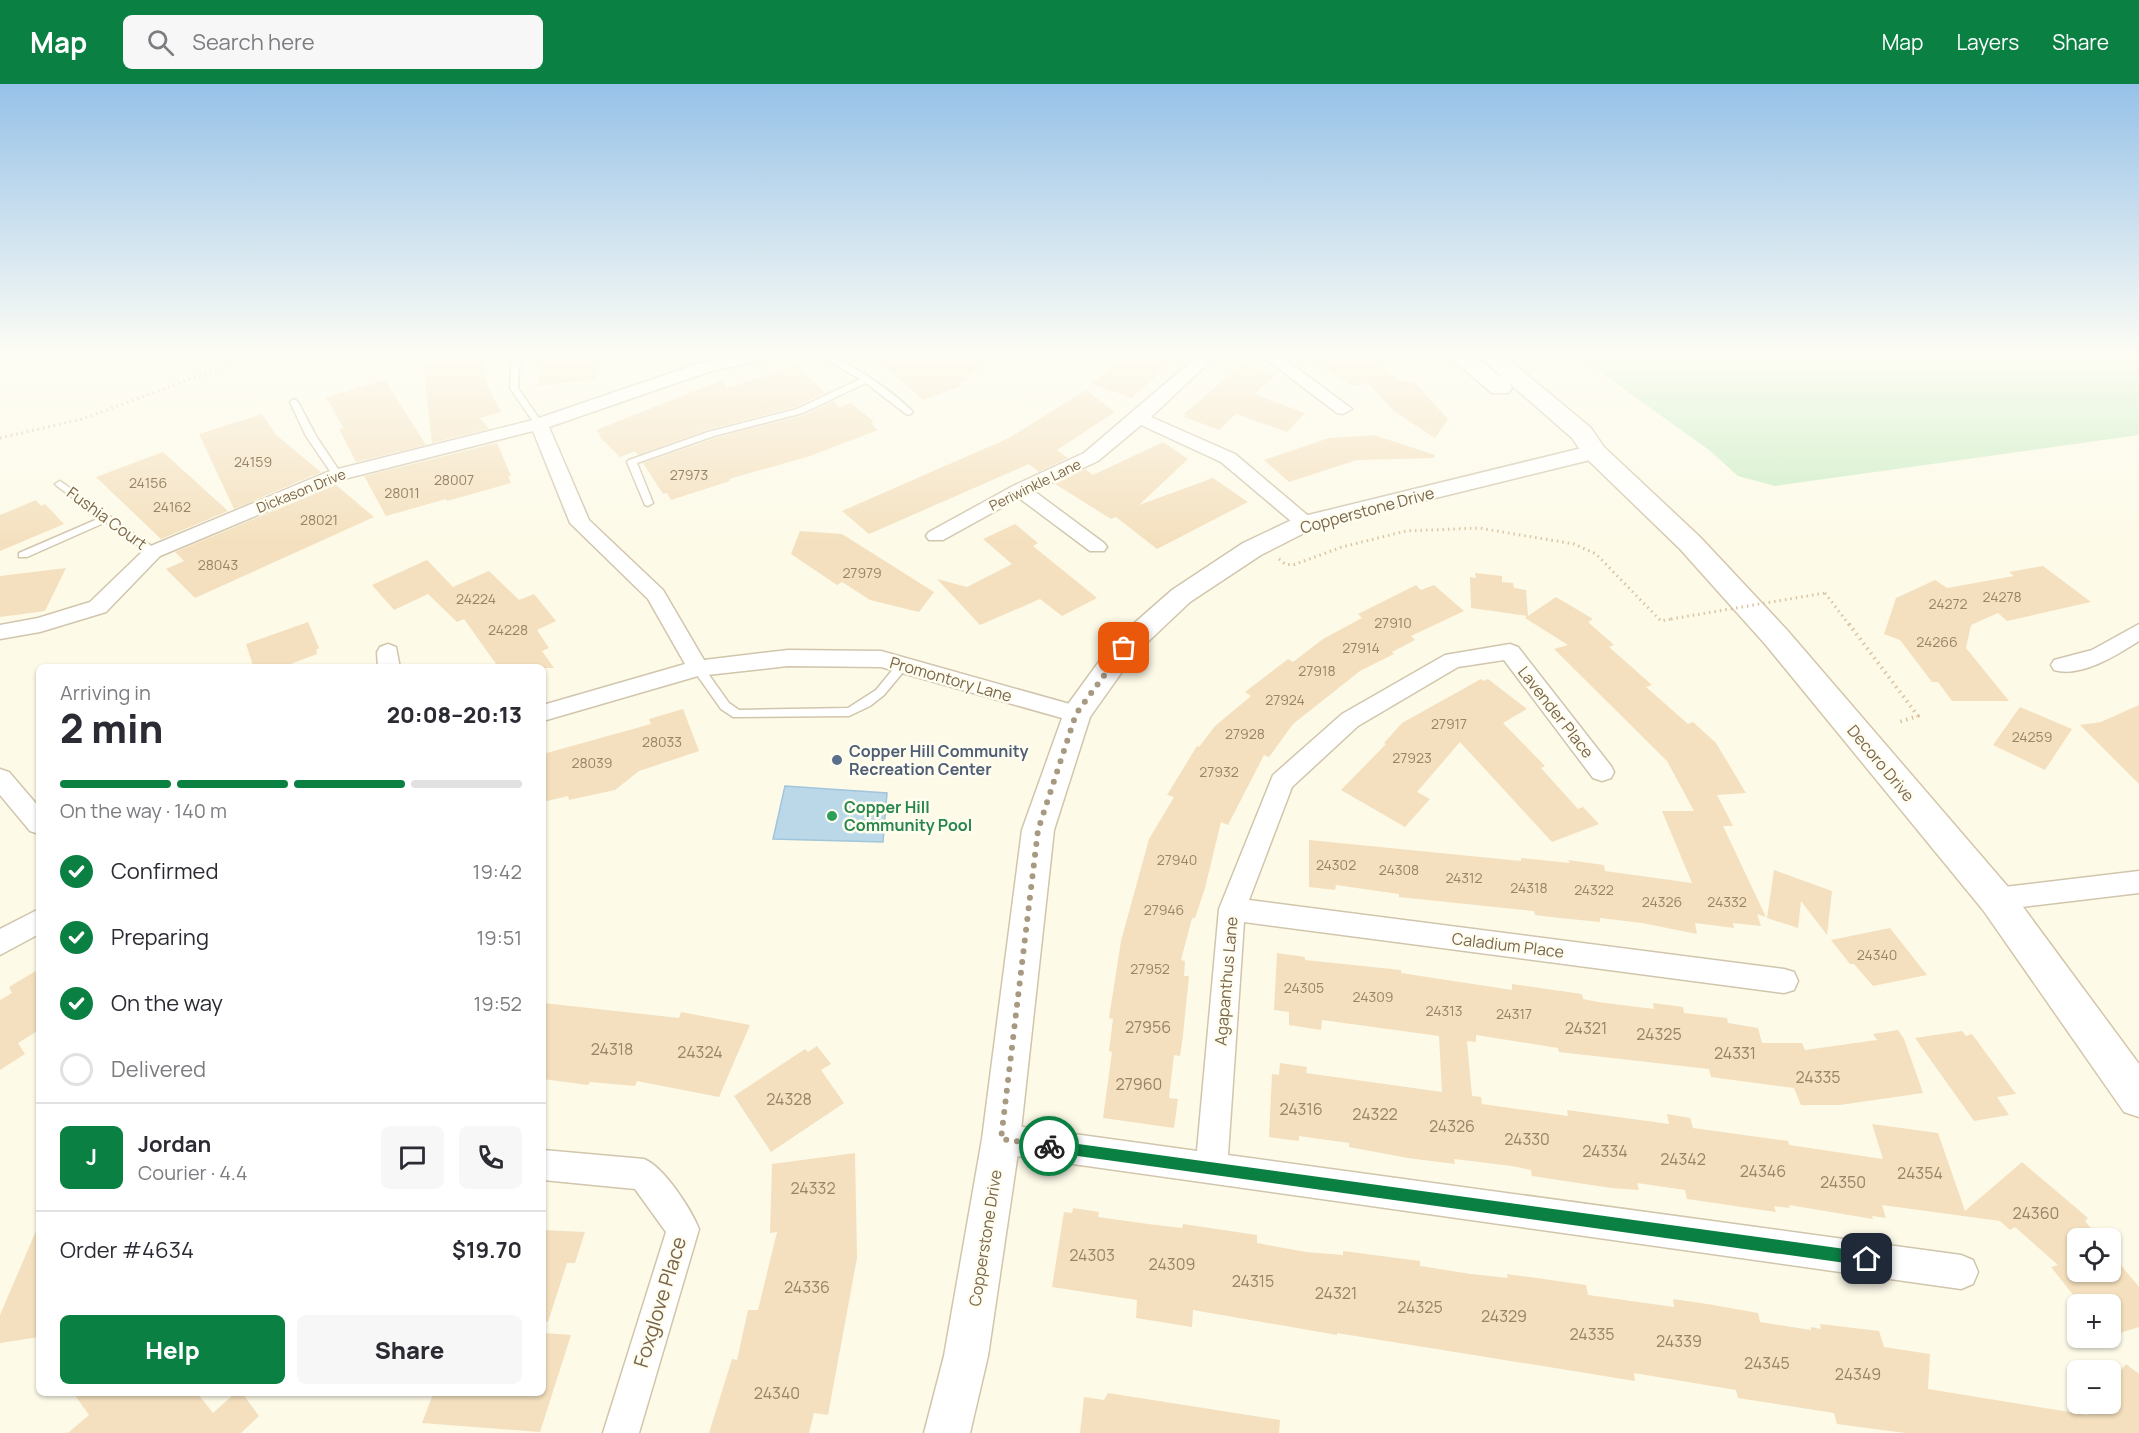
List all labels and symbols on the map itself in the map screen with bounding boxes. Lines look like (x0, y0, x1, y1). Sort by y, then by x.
house number: 24159 (234, 452, 272, 471)
street label: Periwinkle Lane (986, 454, 1084, 515)
street label: Dickason Drive (253, 464, 348, 517)
house number: 27973 (670, 465, 708, 484)
house number: 28007 (434, 470, 474, 489)
house number: 24156 (129, 473, 167, 492)
street label: Fushia Court (63, 482, 151, 554)
street label: Copperstone Drive (1297, 482, 1437, 538)
house number: 28011 (384, 483, 420, 502)
house number: 24162 (153, 497, 191, 516)
house number: 28021 (300, 510, 338, 529)
house number: 28043 (198, 555, 238, 574)
house number: 27979 (842, 563, 882, 582)
house number: 24278 (1982, 587, 2022, 606)
house number: 24224 (456, 589, 496, 608)
house number: 24272 (1929, 594, 1967, 613)
house number: 27910 (1374, 613, 1412, 632)
house number: 24228 (488, 620, 528, 639)
pin (1098, 622, 1149, 673)
house number: 24266 (1916, 632, 1958, 651)
house number: 27914 (1342, 638, 1380, 657)
street label: Promontory Lane (887, 651, 1015, 707)
house number: 27918 (1298, 661, 1336, 680)
street label: Lavender Place (1513, 661, 1599, 763)
house number: 27924 (1265, 690, 1305, 709)
house number: 27917 (1431, 714, 1467, 733)
street label: Decoro Drive (1842, 720, 1920, 806)
house number: 27928 (1225, 724, 1265, 743)
house number: 24259 (2012, 727, 2052, 746)
house number: 28033 (642, 732, 682, 751)
place label: Copper Hill Community Recreation Center (849, 740, 1029, 780)
house number: 27923 (1392, 748, 1432, 767)
house number: 28039 (571, 753, 613, 772)
marker: Copper Hill Community Recreation Center (830, 753, 844, 767)
house number: 27932 (1199, 762, 1239, 781)
place label: Copper Hill Community Pool (844, 796, 972, 836)
marker: Copper Hill Community Pool (825, 809, 839, 823)
house number: 27940 (1157, 850, 1197, 869)
house number: 24302 (1316, 855, 1356, 874)
house number: 24308 (1379, 860, 1419, 879)
house number: 24312 (1445, 868, 1483, 887)
house number: 24318 (1510, 878, 1548, 897)
house number: 24322 (1574, 880, 1614, 899)
house number: 24326 (1642, 892, 1682, 911)
house number: 24332 (1707, 892, 1747, 911)
house number: 27946 (1144, 900, 1184, 919)
street label: Agapanthus Lane (1209, 916, 1243, 1046)
street label: Caladium Place (1451, 927, 1565, 963)
house number: 24340 (1857, 945, 1897, 964)
house number: 27952 (1130, 959, 1170, 978)
house number: 24305 (1284, 978, 1324, 997)
house number: 24309 (1353, 987, 1393, 1006)
house number: 24313 (1426, 1001, 1462, 1020)
house number: 24317 (1496, 1004, 1532, 1023)
house number: 27956 (1125, 1016, 1171, 1038)
house number: 24321 (1565, 1017, 1607, 1039)
house number: 24325 (1636, 1023, 1682, 1045)
house number: 24318 (591, 1038, 633, 1060)
house number: 24324 (677, 1041, 723, 1063)
house number: 24331 (1714, 1042, 1756, 1064)
house number: 24335 (1795, 1066, 1841, 1088)
house number: 27960 (1116, 1073, 1162, 1095)
house number: 24328 (766, 1088, 812, 1110)
house number: 24316 (1279, 1098, 1323, 1120)
house number: 24322 (1352, 1103, 1398, 1125)
house number: 24326 (1429, 1115, 1475, 1137)
courier (1019, 1116, 1079, 1176)
house number: 24330 (1504, 1128, 1550, 1150)
house number: 24334 (1582, 1140, 1628, 1162)
house number: 24342 (1660, 1148, 1706, 1170)
house number: 24346 (1740, 1160, 1786, 1182)
house number: 24354 (1897, 1162, 1943, 1184)
street label: Copperstone Drive (963, 1168, 1007, 1308)
house number: 24350 (1820, 1171, 1866, 1193)
house number: 24332 (790, 1177, 836, 1199)
house number: 24360 (2013, 1202, 2059, 1224)
street label: Foxglove Place (627, 1233, 692, 1370)
pin (1841, 1233, 1892, 1284)
house number: 24303 (1069, 1244, 1115, 1266)
house number: 24309 (1149, 1253, 1195, 1275)
house number: 24315 (1232, 1270, 1274, 1292)
house number: 24336 (784, 1276, 830, 1298)
house number: 24321 (1315, 1282, 1357, 1304)
house number: 24325 (1397, 1296, 1443, 1318)
house number: 24329 (1481, 1305, 1527, 1327)
house number: 24335 (1569, 1323, 1615, 1345)
house number: 24339 (1656, 1330, 1702, 1352)
house number: 24345 (1744, 1352, 1790, 1374)
house number: 24349 (1835, 1363, 1881, 1385)
house number: 24340 (754, 1382, 800, 1404)

